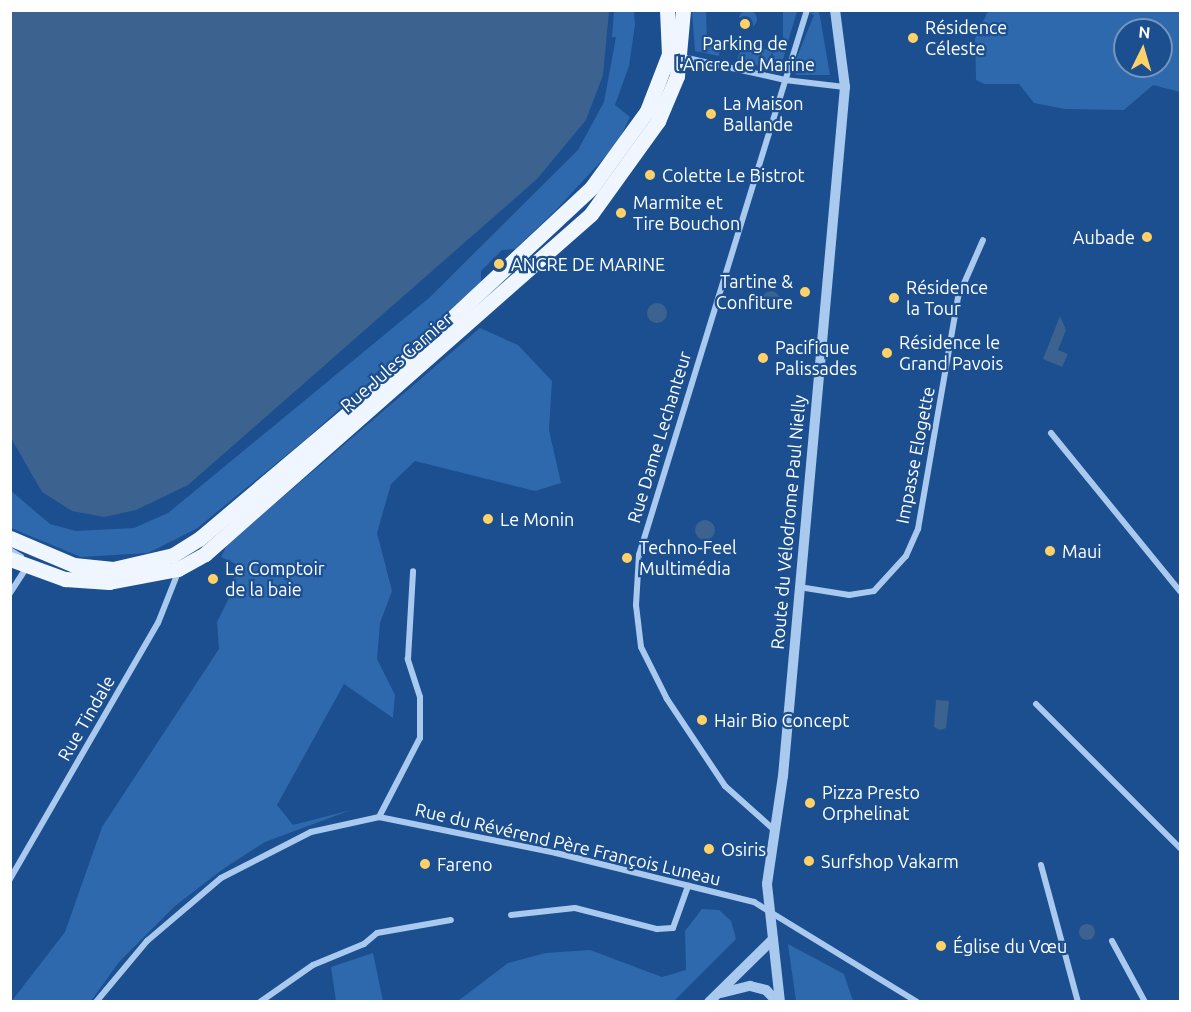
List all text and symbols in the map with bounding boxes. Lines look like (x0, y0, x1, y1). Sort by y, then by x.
marker: Parking de l'Ancre de Marine (738, 17, 752, 31)
place label: Résidence Céleste (925, 17, 1007, 60)
north arrow (1113, 18, 1173, 78)
text: N (1138, 23, 1151, 42)
marker: Résidence Céleste (906, 31, 920, 45)
place label: Parking de l'Ancre de Marine (675, 33, 815, 76)
place label: La Maison Ballande (723, 93, 803, 136)
marker: La Maison Ballande (704, 107, 718, 121)
place label: Colette Le Bistrot (662, 164, 805, 186)
marker: Colette Le Bistrot (643, 168, 657, 182)
place label: Marmite et Tire Bouchon (633, 192, 740, 234)
marker: Marmite et Tire Bouchon (614, 206, 628, 220)
place label: Aubade (1073, 226, 1135, 248)
marker: Aubade (1140, 230, 1154, 244)
place label: ANCRE DE MARINE (511, 253, 665, 275)
marker: ANCRE DE MARINE (492, 257, 506, 271)
place label: Tartine & Confiture (716, 271, 793, 314)
place label: Résidence la Tour (906, 277, 988, 320)
marker: Tartine & Confiture (798, 285, 812, 299)
marker: Résidence la Tour (887, 291, 901, 305)
street label: Rue Jules Garnier (336, 308, 456, 416)
place label: Résidence le Grand Pavois (899, 332, 1003, 374)
place label: Pacifique Palissades (775, 337, 857, 380)
marker: Résidence le Grand Pavois (880, 346, 894, 360)
street label: Rue Dame Lechanteur (623, 349, 695, 525)
marker: Pacifique Palissades (756, 351, 770, 365)
street label: Impasse Elogette (891, 385, 939, 525)
street label: Route du Vélodrome Paul Nielly (766, 394, 810, 650)
place label: Le Monin (500, 508, 574, 530)
marker: Le Monin (481, 512, 495, 526)
place label: Techno-Feel Multimédia (639, 537, 737, 580)
place label: Maui (1062, 540, 1102, 562)
marker: Maui (1043, 544, 1057, 558)
marker: Techno-Feel Multimédia (620, 551, 634, 565)
place label: Le Comptoir de la baie (225, 558, 325, 600)
marker: Le Comptoir de la baie (206, 572, 220, 586)
street label: Rue Tindale (53, 671, 119, 765)
place label: Hair Bio Concept (714, 709, 849, 731)
marker: Hair Bio Concept (695, 713, 709, 727)
place label: Pizza Presto Orphelinat (822, 782, 920, 824)
marker: Pizza Presto Orphelinat (803, 796, 817, 810)
street label: Rue du Révérend Père François Luneau (413, 798, 723, 890)
place label: Osiris (721, 838, 766, 860)
marker: Osiris (702, 842, 716, 856)
place label: Surfshop Vakarm (821, 850, 959, 872)
place label: Fareno (437, 853, 493, 875)
marker: Surfshop Vakarm (802, 854, 816, 868)
marker: Fareno (418, 857, 432, 871)
place label: Église du Vœu (953, 935, 1067, 957)
marker: Église du Vœu (934, 939, 948, 953)

